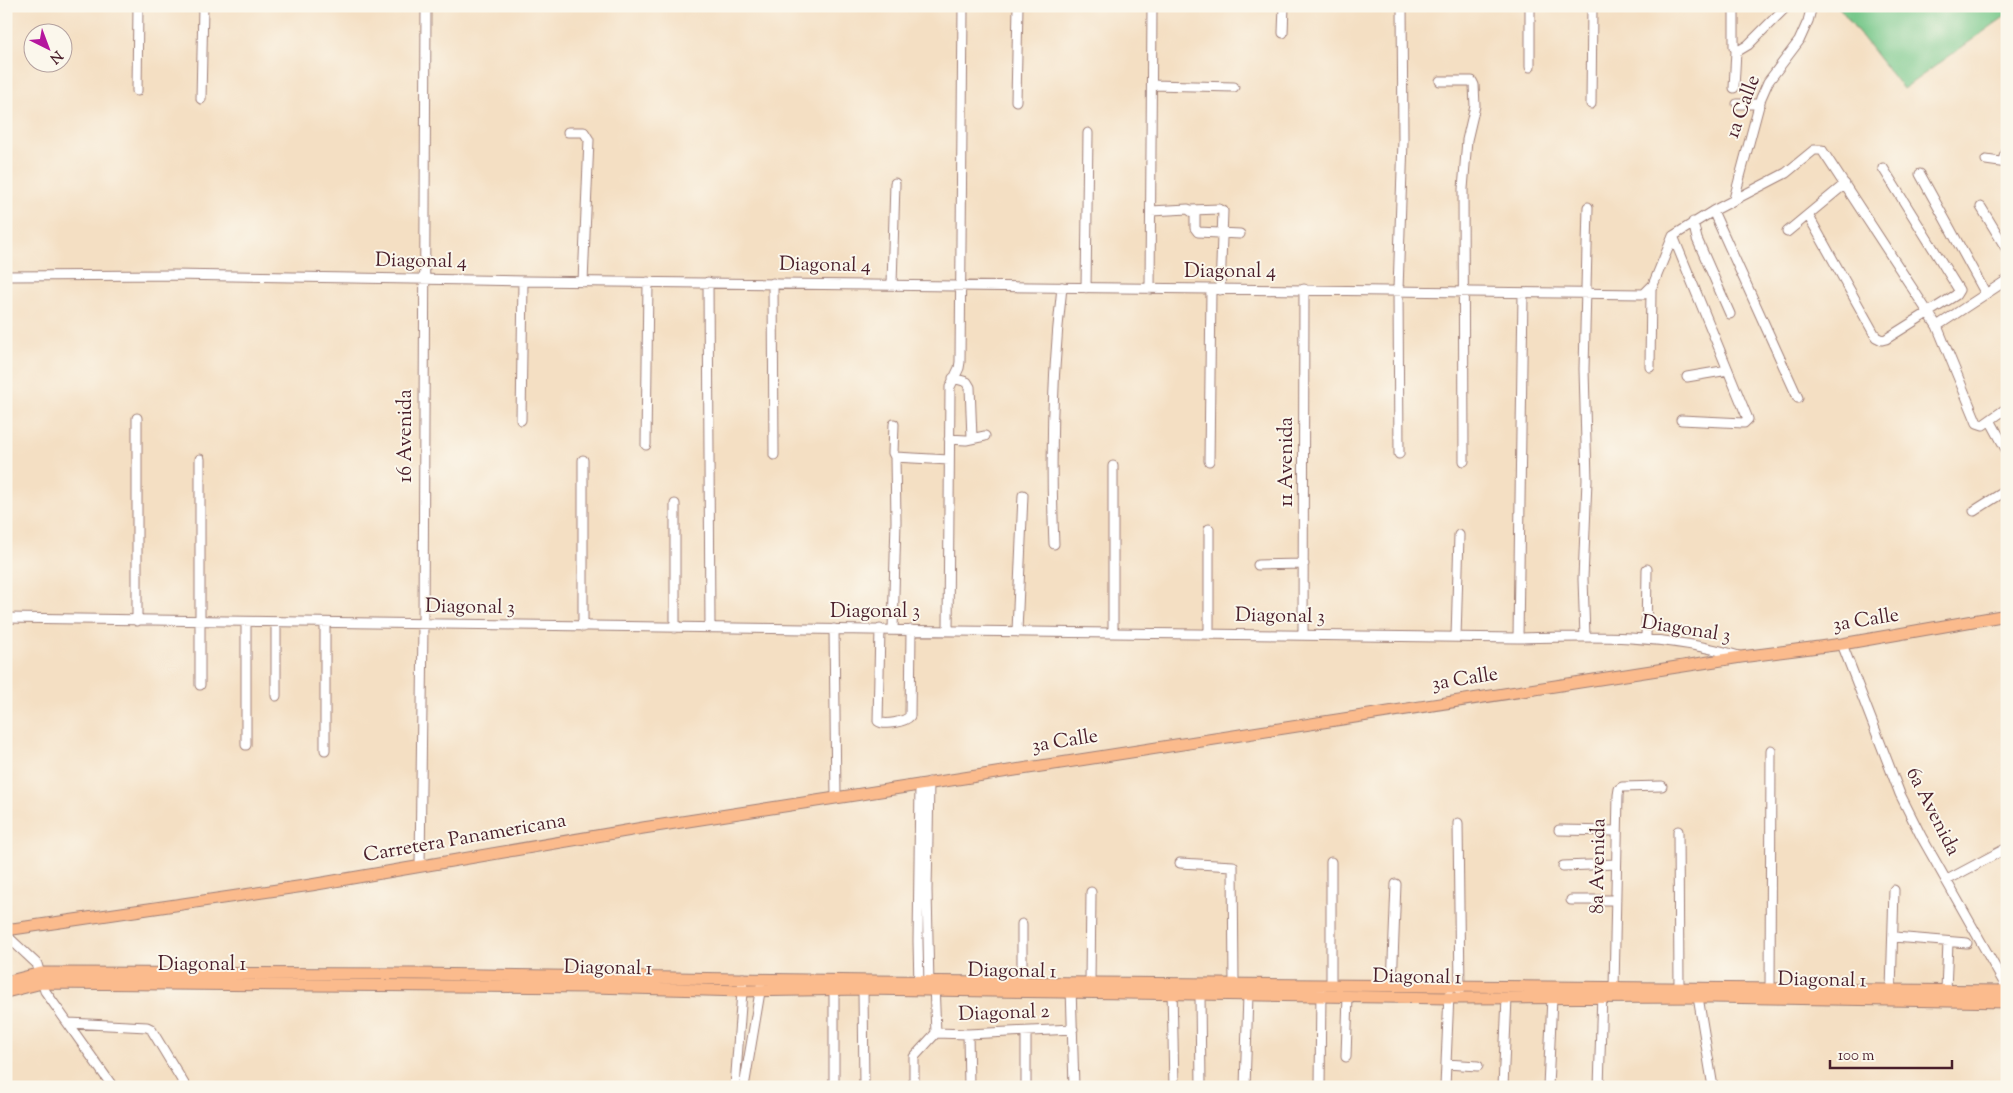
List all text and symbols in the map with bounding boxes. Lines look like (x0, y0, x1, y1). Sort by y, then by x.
north arrow (22, 22, 72, 72)
text: N (45, 45, 66, 67)
street label: 1a Calle (1719, 71, 1769, 143)
street label: Diagonal 4 (375, 247, 467, 277)
street label: Diagonal 4 (779, 251, 871, 281)
street label: Diagonal 4 (1184, 258, 1276, 287)
street label: 16 Avenida (392, 389, 421, 483)
street label: 11 Avenida (1273, 417, 1302, 507)
street label: Diagonal 3 (425, 593, 515, 623)
street label: Diagonal 3 (830, 598, 920, 627)
street label: 3a Calle (1831, 601, 1901, 641)
street label: Diagonal 3 (1235, 602, 1325, 632)
street label: Diagonal 3 (1639, 609, 1733, 651)
street label: 3a Calle (1430, 660, 1500, 700)
street label: 3a Calle (1030, 722, 1100, 762)
street label: 6a Avenida (1897, 763, 1967, 861)
street label: Carretera Panamericana (361, 807, 569, 871)
street label: 8a Avenida (1584, 818, 1614, 914)
street label: Diagonal 1 (158, 951, 247, 980)
street label: Diagonal 1 (563, 954, 653, 984)
street label: Diagonal 1 (967, 957, 1057, 987)
street label: Diagonal 1 (1372, 963, 1462, 993)
street label: Diagonal 1 (1777, 966, 1867, 996)
street label: Diagonal 2 (958, 998, 1050, 1030)
scale bar (1830, 1038, 1953, 1070)
text: 100 m (1838, 1046, 1875, 1067)

